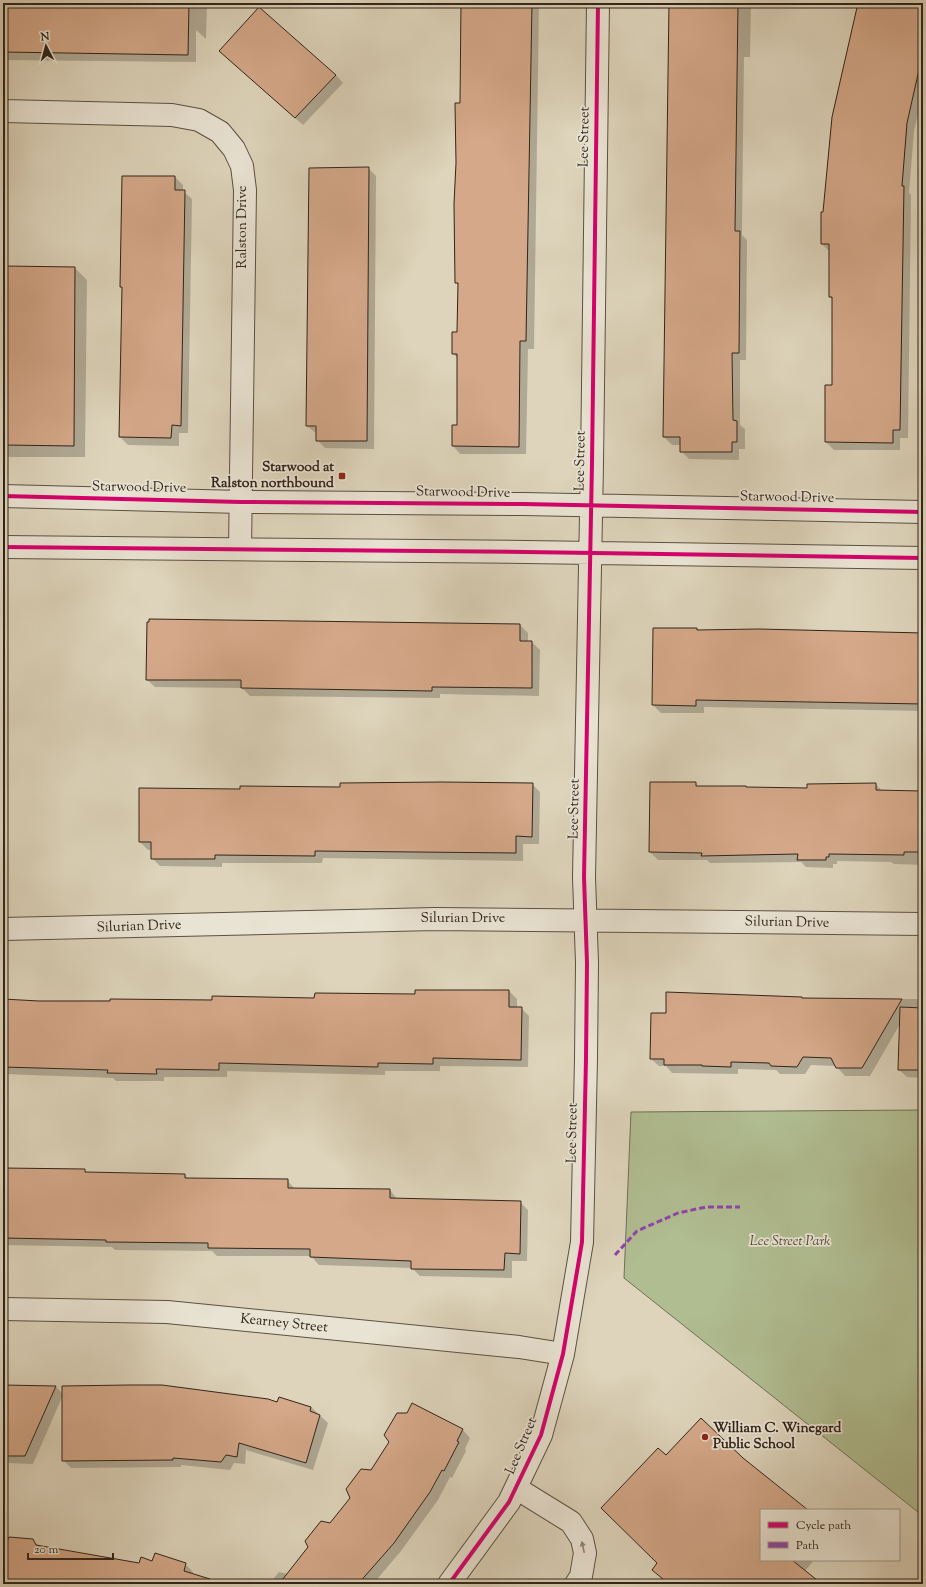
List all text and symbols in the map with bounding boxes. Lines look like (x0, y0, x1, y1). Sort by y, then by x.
north arrow (26, 26, 66, 66)
text: N (39, 29, 50, 46)
street label: Lee Street (574, 106, 596, 167)
street label: Ralston Drive (233, 185, 253, 269)
street label: Lee Street (570, 430, 592, 491)
place label: Starwood at Ralston northbound (211, 458, 334, 494)
marker: Starwood at Ralston northbound (337, 471, 347, 481)
street label: Starwood Drive (92, 477, 186, 499)
street label: Starwood Drive (416, 482, 510, 504)
street label: Starwood Drive (740, 487, 834, 509)
street label: Lee Street (564, 778, 586, 839)
street label: Silurian Drive (421, 909, 505, 929)
street label: Silurian Drive (744, 912, 830, 934)
street label: Silurian Drive (96, 916, 182, 938)
street label: Lee Street (562, 1102, 584, 1163)
park label: Lee Street Park (750, 1232, 831, 1252)
street label: Kearney Street (239, 1309, 329, 1339)
street label: Lee Street (501, 1414, 543, 1478)
place label: William C. Winegard Public School (713, 1419, 841, 1455)
marker: William C. Winegard Public School (700, 1432, 710, 1442)
legend (760, 1509, 900, 1561)
text: Cycle path (796, 1517, 851, 1535)
scale bar (28, 1535, 113, 1561)
text: Path (796, 1537, 819, 1555)
text: 20 m (34, 1541, 59, 1559)
one-way arrow (580, 1541, 586, 1553)

